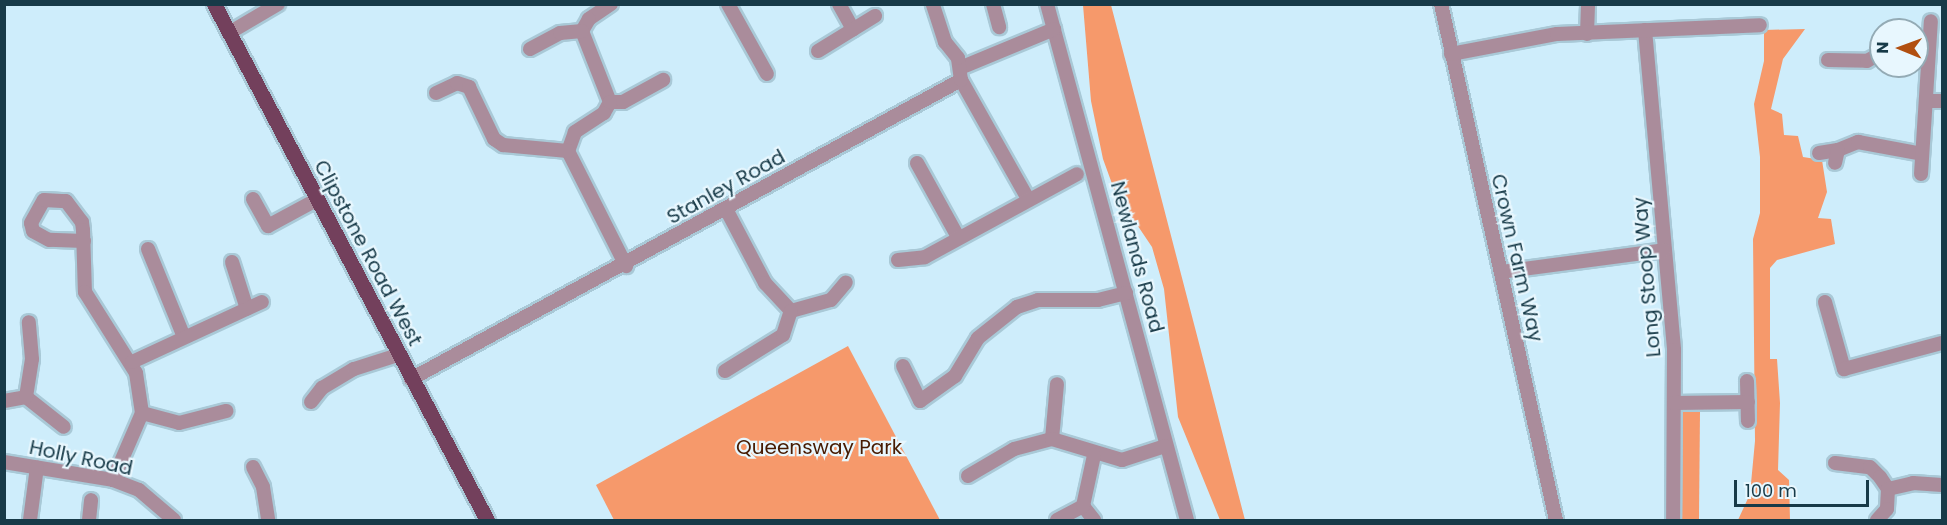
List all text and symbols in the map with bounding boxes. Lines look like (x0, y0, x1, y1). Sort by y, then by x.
north arrow (1869, 18, 1929, 78)
text: N (1871, 41, 1894, 54)
street label: Stanley Road (663, 145, 789, 229)
street label: Clipstone Road West (309, 156, 427, 350)
street label: Crown Farm Way (1486, 172, 1548, 344)
street label: Newlands Road (1105, 179, 1169, 335)
street label: Long Stoop Way (1628, 196, 1666, 358)
street label: Holly Road (27, 435, 135, 481)
park label: Queensway Park (736, 435, 902, 459)
scale bar (1737, 468, 1872, 506)
text: 100 m (1745, 478, 1797, 503)

